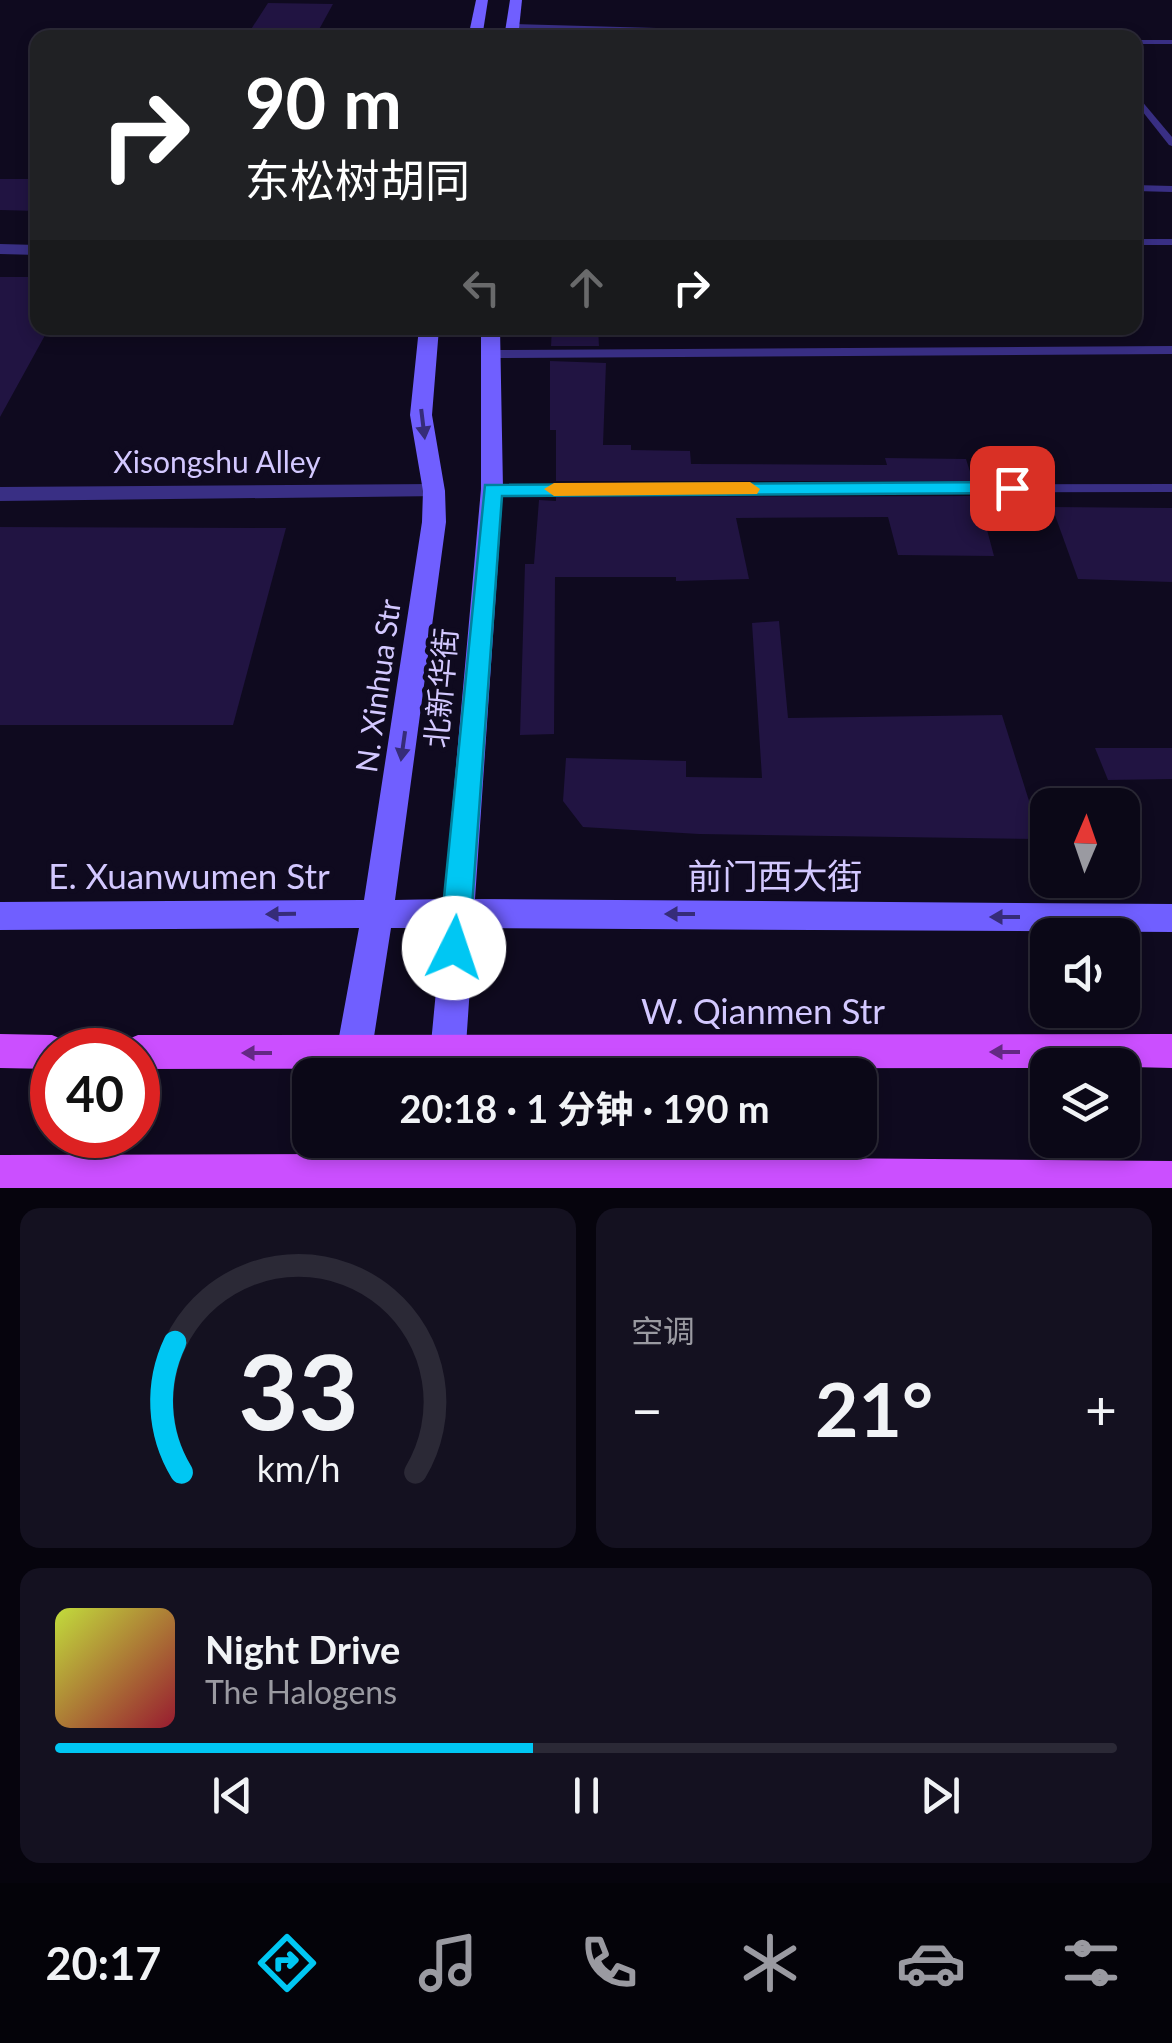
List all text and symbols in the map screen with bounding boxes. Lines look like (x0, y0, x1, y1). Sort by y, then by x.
text: 90 m (245, 60, 402, 144)
icon: right (80, 70, 210, 200)
text: 东松树胡同 (245, 153, 470, 207)
icon: left (454, 260, 509, 315)
icon: ahead (559, 260, 614, 315)
icon: right (664, 260, 719, 315)
one-way arrow (415, 409, 431, 441)
street label: Xisongshu Alley (113, 443, 321, 479)
pin (970, 446, 1055, 531)
icon: arrive (985, 461, 1040, 516)
street label: N. Xinhua Str (347, 597, 407, 775)
street label: 北新华街 (417, 626, 463, 749)
one-way arrow (395, 731, 411, 763)
north arrow (1030, 788, 1140, 898)
map controls (1030, 788, 1140, 1158)
street label: E. Xuanwumen Str (48, 854, 330, 896)
street label: 前门西大街 (687, 854, 863, 896)
position arrow (402, 896, 506, 1000)
one-way arrow (264, 906, 296, 922)
one-way arrow (663, 906, 695, 922)
one-way arrow (988, 908, 1020, 924)
button: sound (1030, 918, 1140, 1028)
street label: W. Qianmen Str (641, 989, 885, 1031)
speed limit sign: 40 (30, 1028, 160, 1158)
one-way arrow (988, 1044, 1020, 1060)
one-way arrow (240, 1045, 272, 1061)
button: layers (1030, 1048, 1140, 1158)
text: 20:18 · 1 分钟 · 190 m (399, 1085, 770, 1131)
text: 空调 (631, 1311, 695, 1350)
text: 33 (238, 1327, 358, 1452)
text: 21° (815, 1363, 933, 1453)
text: − (631, 1376, 663, 1442)
text: + (1085, 1376, 1117, 1442)
text: km/h (256, 1447, 340, 1490)
text: Night Drive (205, 1626, 400, 1672)
text: The Halogens (205, 1672, 397, 1711)
icon: previous (205, 1768, 260, 1823)
icon: pause (559, 1768, 614, 1823)
icon: next (913, 1768, 968, 1823)
icon: directions (252, 1928, 322, 1998)
icon: music (413, 1928, 483, 1998)
icon: phone (574, 1928, 644, 1998)
icon: climate (735, 1928, 805, 1998)
icon: car (896, 1928, 966, 1998)
icon: filters (1056, 1928, 1126, 1998)
text: 20:17 (45, 1936, 161, 1990)

